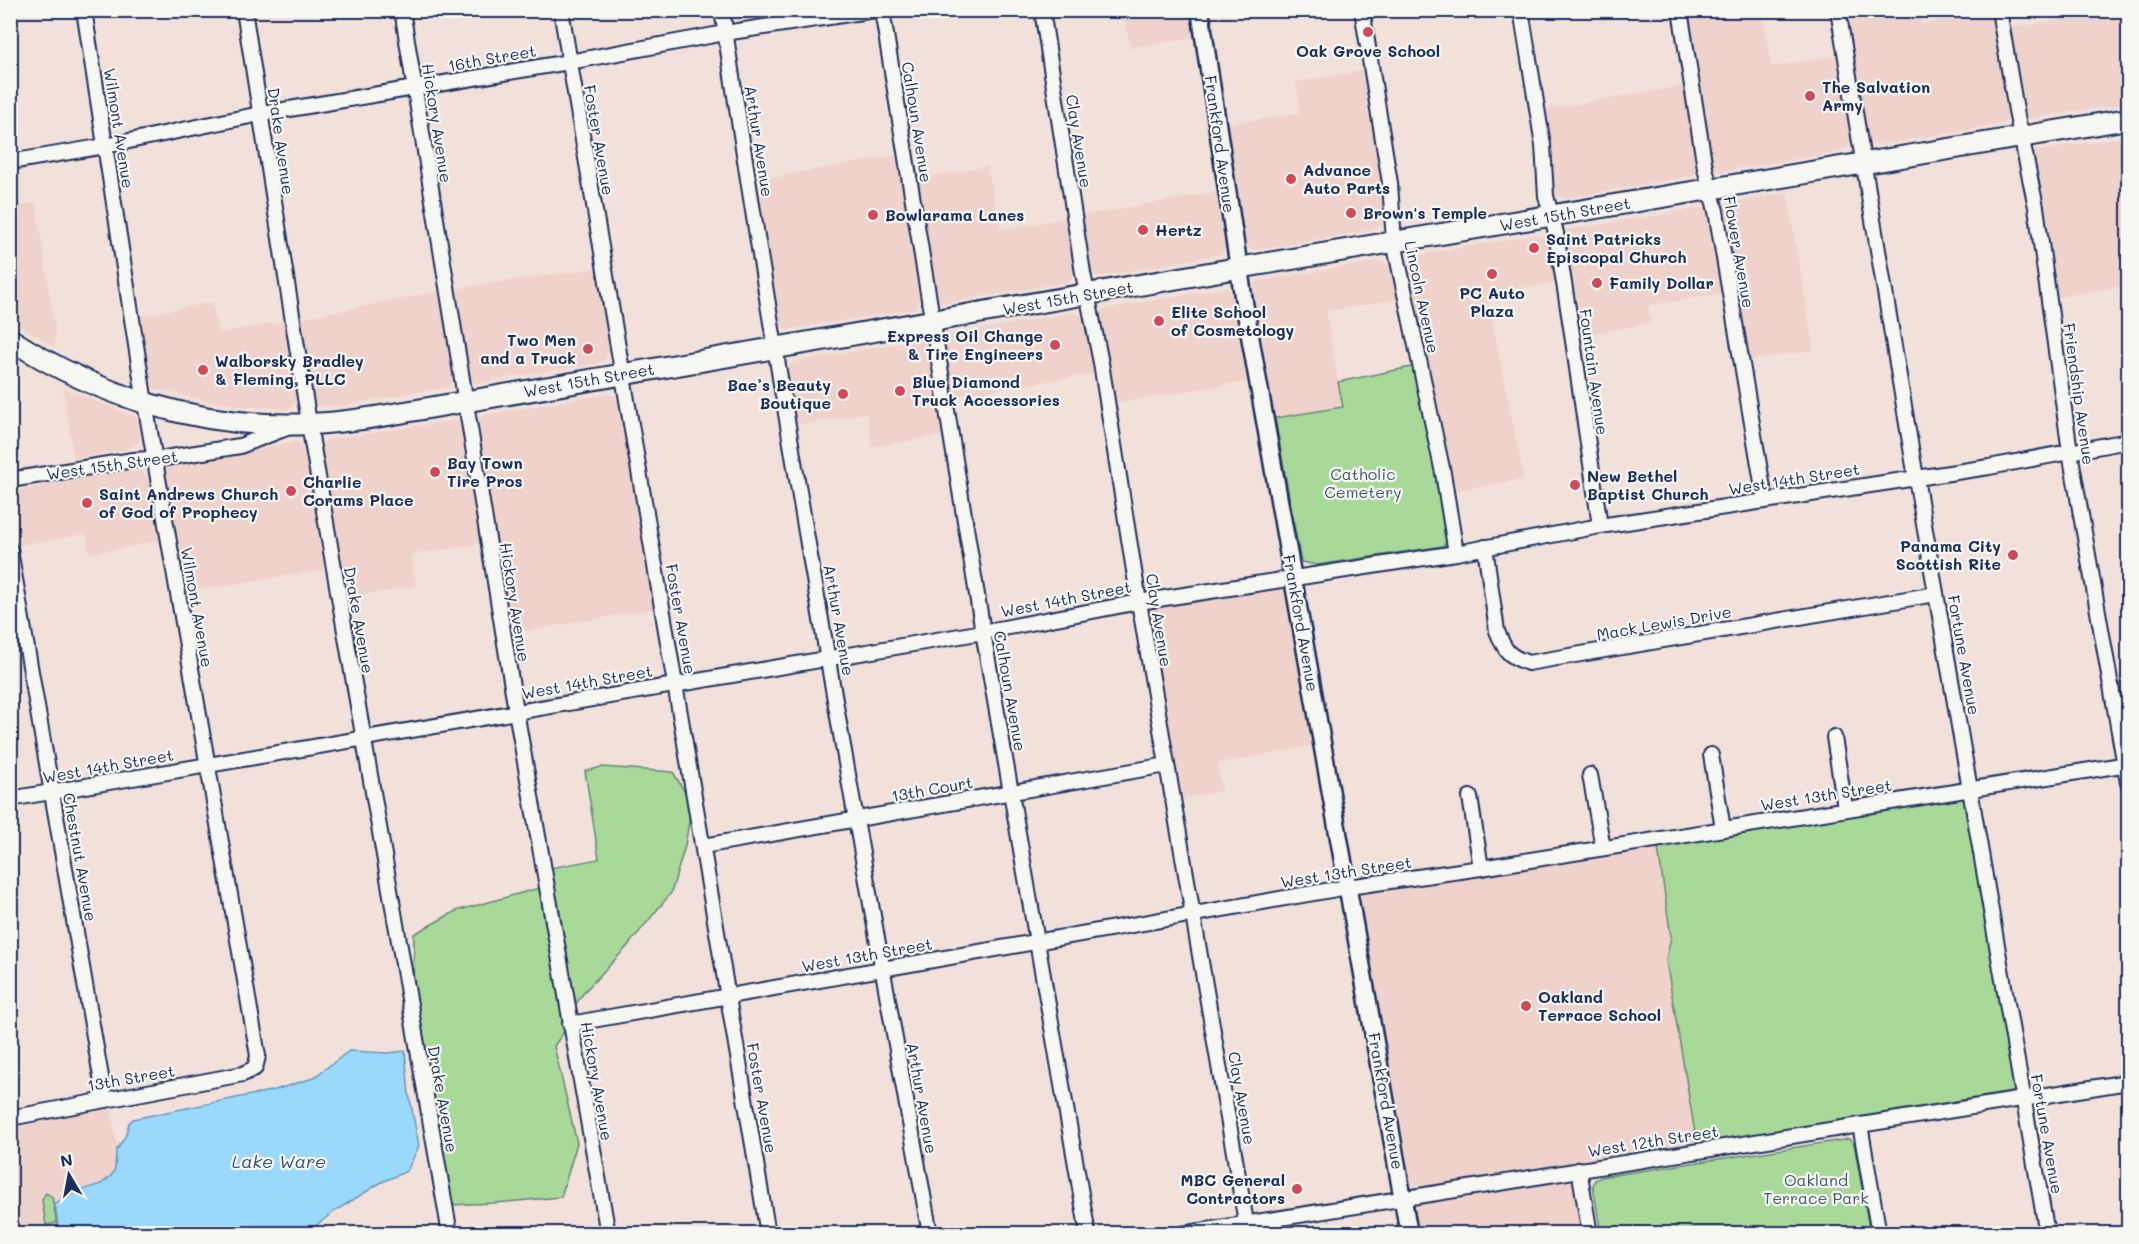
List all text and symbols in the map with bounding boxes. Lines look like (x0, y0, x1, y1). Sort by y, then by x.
marker: Oak Grove School (1361, 25, 1375, 39)
street label: 16th Street (446, 39, 538, 76)
place label: Oak Grove School (1296, 40, 1440, 61)
street label: Calhoun Avenue (898, 60, 937, 184)
street label: Hickory Avenue (418, 62, 457, 184)
street label: Wilmont Avenue (100, 66, 139, 190)
street label: Frankford Avenue (1200, 74, 1241, 214)
place label: The Salvation Army (1822, 76, 1930, 115)
street label: Foster Avenue (579, 83, 620, 197)
street label: Arthur Avenue (740, 84, 779, 198)
street label: Drake Avenue (264, 86, 299, 196)
marker: The Salvation Army (1803, 89, 1817, 103)
street label: Clay Avenue (1062, 93, 1097, 189)
place label: Advance Auto Parts (1303, 159, 1390, 198)
marker: Advance Auto Parts (1284, 172, 1298, 186)
street label: West 15th Street (1498, 192, 1632, 235)
street label: Flower Avenue (1719, 194, 1760, 310)
place label: Brown's Temple (1363, 202, 1487, 223)
place label: Bowlarama Lanes (885, 204, 1024, 225)
marker: Brown's Temple (1344, 206, 1358, 220)
marker: Bowlarama Lanes (866, 208, 880, 222)
place label: Hertz (1155, 219, 1202, 240)
marker: Hertz (1136, 223, 1150, 237)
place label: Saint Patricks Episcopal Church (1546, 228, 1687, 267)
street label: Lincoln Avenue (1400, 239, 1445, 355)
marker: Saint Patricks Episcopal Church (1527, 241, 1541, 255)
marker: PC Auto Plaza (1485, 267, 1499, 281)
place label: Family Dollar (1609, 272, 1714, 293)
street label: West 15th Street (1001, 276, 1135, 319)
marker: Family Dollar (1590, 276, 1604, 290)
place label: PC Auto Plaza (1459, 282, 1525, 321)
place label: Elite School of Cosmetology (1171, 301, 1295, 340)
street label: Fountain Avenue (1575, 307, 1614, 436)
marker: Elite School of Cosmetology (1152, 314, 1166, 328)
street label: Friendship Avenue (2059, 322, 2100, 466)
place label: Express Oil Change & Tire Engineers (887, 325, 1043, 364)
place label: Two Men and a Truck (480, 329, 576, 368)
marker: Express Oil Change & Tire Engineers (1048, 338, 1062, 352)
marker: Two Men and a Truck (581, 342, 595, 356)
place label: Walborsky Bradley & Fleming, PLLC (215, 350, 364, 389)
street label: West 15th Street (522, 358, 656, 401)
marker: Walborsky Bradley & Fleming, PLLC (196, 363, 210, 377)
place label: Blue Diamond Truck Accessories (912, 371, 1060, 410)
place label: Bae’s Beauty Boutique (727, 374, 831, 413)
marker: Blue Diamond Truck Accessories (893, 384, 907, 398)
marker: Bae’s Beauty Boutique (836, 387, 850, 401)
street label: West 15th Street (45, 445, 179, 484)
place label: Bay Town Tire Pros (447, 452, 523, 491)
street label: West 14th Street (1727, 458, 1861, 499)
park label: Catholic Cemetery (1324, 463, 1402, 502)
marker: Bay Town Tire Pros (428, 465, 442, 479)
place label: New Bethel Baptist Church (1587, 465, 1709, 504)
place label: Charlie Corams Place (303, 471, 413, 510)
marker: New Bethel Baptist Church (1568, 478, 1582, 492)
place label: Saint Andrews Church of God of Prophecy (99, 483, 278, 522)
marker: Charlie Corams Place (284, 484, 298, 498)
marker: Saint Andrews Church of God of Prophecy (80, 496, 94, 510)
place label: Panama City Scottish Rite (1896, 535, 2001, 574)
street label: Hickory Avenue (496, 541, 535, 663)
street label: Wilmont Avenue (177, 545, 218, 669)
marker: Panama City Scottish Rite (2006, 548, 2020, 562)
street label: Frankford Avenue (1279, 553, 1324, 693)
street label: Foster Avenue (661, 562, 702, 676)
street label: Arthur Avenue (819, 563, 860, 677)
street label: Drake Avenue (340, 565, 379, 675)
street label: Clay Avenue (1142, 572, 1177, 668)
street label: West 14th Street (999, 576, 1133, 621)
street label: Fortune Avenue (1944, 593, 1985, 717)
street label: Mack Lewis Drive (1595, 600, 1733, 645)
street label: Calhoun Avenue (990, 629, 1031, 753)
street label: West 14th Street (520, 660, 654, 703)
street label: West 14th Street (41, 744, 175, 787)
street label: 13th Court (889, 771, 974, 806)
street label: West 13th Street (1759, 774, 1893, 815)
street label: Chestnut Avenue (59, 791, 102, 923)
street label: West 13th Street (1279, 851, 1413, 892)
street label: West 13th Street (800, 933, 934, 976)
place label: Oakland Terrace School (1538, 986, 1661, 1025)
marker: Oakland Terrace School (1519, 999, 1533, 1013)
street label: Hickory Avenue (577, 1020, 618, 1142)
street label: Frankford Avenue (1364, 1031, 1409, 1171)
street label: Foster Avenue (742, 1041, 783, 1155)
street label: Arthur Avenue (902, 1041, 943, 1155)
street label: Drake Avenue (424, 1044, 463, 1154)
street label: Clay Avenue (1224, 1050, 1261, 1146)
street label: 13th Street (85, 1059, 176, 1096)
street label: Fortune Avenue (2027, 1072, 2068, 1196)
street label: West 12th Street (1586, 1120, 1720, 1161)
north arrow (39, 1145, 99, 1205)
text: N (58, 1148, 74, 1171)
water label: Lake Ware (232, 1149, 326, 1173)
place label: MBC General Contractors (1181, 1169, 1285, 1208)
park label: Oakland Terrace Park (1763, 1169, 1869, 1208)
marker: MBC General Contractors (1290, 1182, 1304, 1196)

